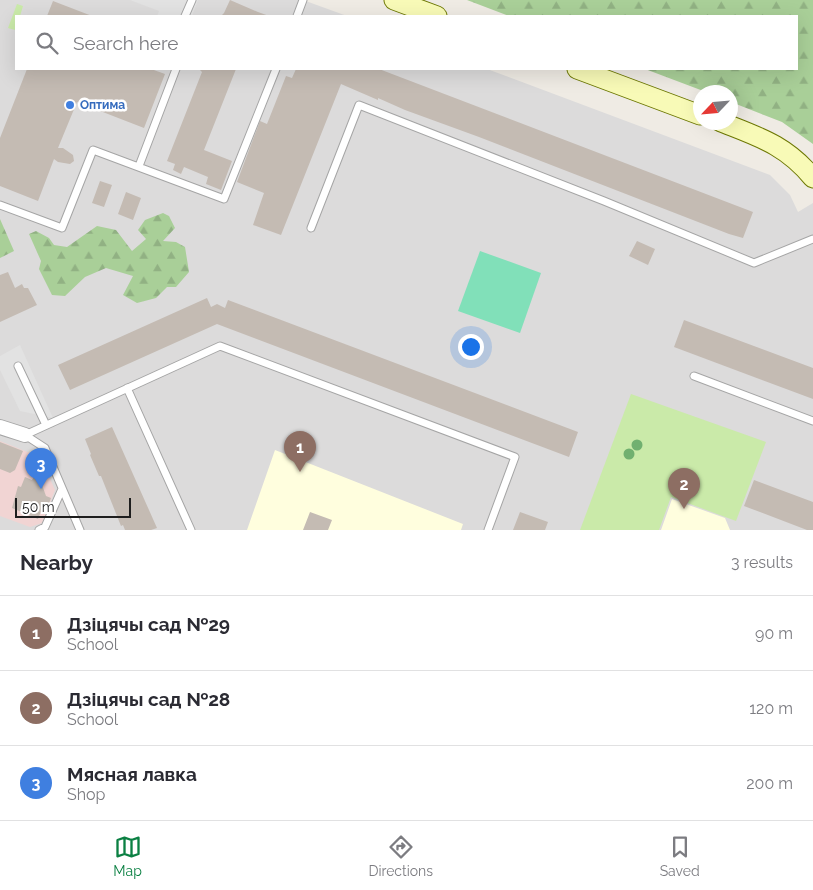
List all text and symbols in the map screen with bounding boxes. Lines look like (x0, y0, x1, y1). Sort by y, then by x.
search box (15, 15, 798, 70)
icon: search (33, 29, 61, 57)
text: Search here (73, 32, 179, 54)
north arrow (693, 85, 738, 130)
place label: Оптима (80, 98, 125, 112)
marker: Оптима (64, 99, 76, 111)
your location (458, 334, 484, 360)
pin: 1 (284, 431, 316, 472)
pin: 3 (25, 448, 57, 489)
pin: 2 (668, 468, 700, 509)
scale bar (15, 495, 131, 518)
text: 50 m (22, 499, 55, 515)
text: Nearby (20, 550, 93, 575)
text: 3 results (731, 553, 793, 572)
text: Дзіцячы сад №29 (67, 613, 230, 635)
text: 1 (32, 624, 40, 643)
text: 90 m (755, 624, 793, 643)
text: School (67, 635, 118, 654)
text: Дзіцячы сад №28 (67, 688, 230, 710)
text: 2 (31, 699, 41, 718)
text: 120 m (749, 699, 793, 718)
text: School (67, 710, 118, 729)
text: Мясная лавка (67, 763, 197, 785)
text: 3 (32, 774, 40, 793)
text: 200 m (746, 774, 793, 793)
text: Shop (67, 785, 105, 804)
tab: Map (113, 833, 142, 879)
tab: Directions (368, 833, 433, 879)
tab: Saved (660, 833, 700, 879)

